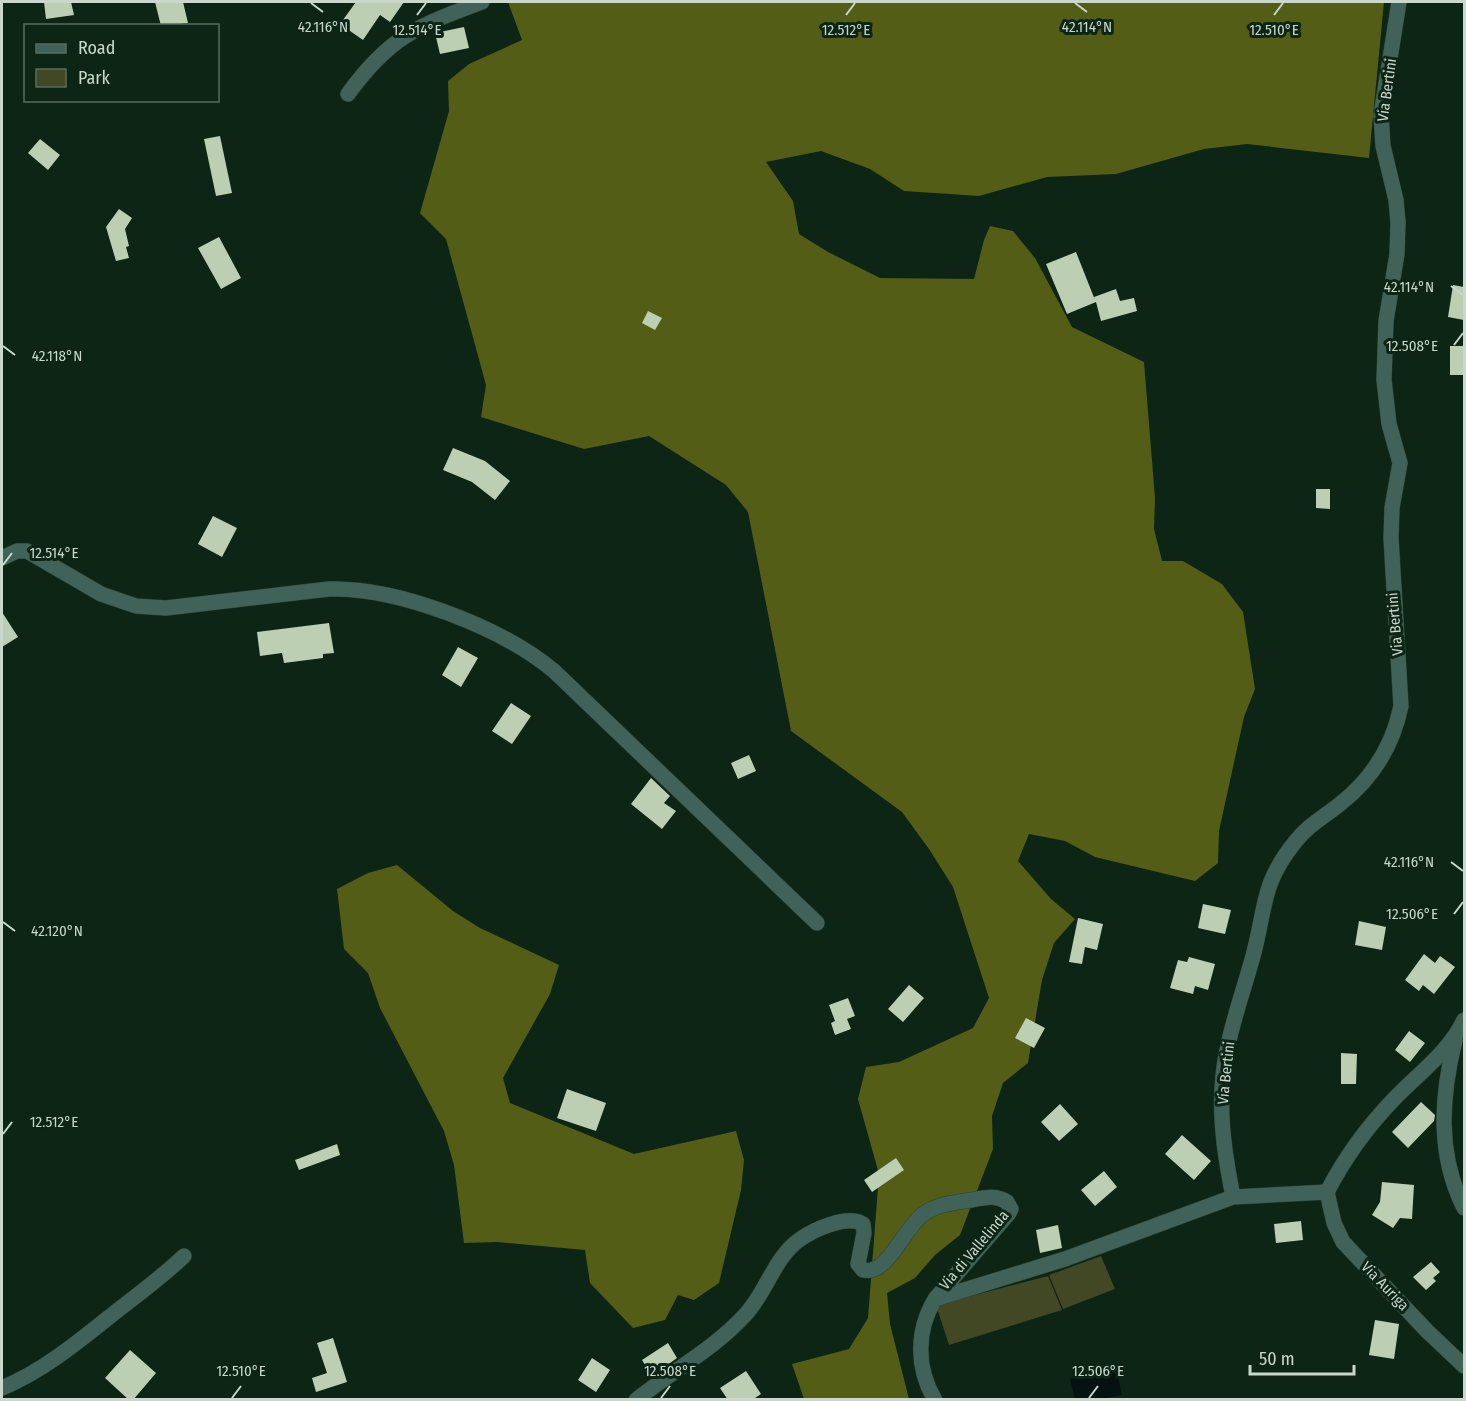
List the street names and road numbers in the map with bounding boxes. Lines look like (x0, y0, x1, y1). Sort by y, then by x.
street label: Via Bertini (1374, 57, 1400, 123)
street label: Via Bertini (1383, 592, 1407, 656)
street label: Via Bertini (1214, 1040, 1238, 1106)
street label: Via di Vallelinda (936, 1207, 1012, 1293)
street label: Via Auriga (1357, 1258, 1413, 1314)

